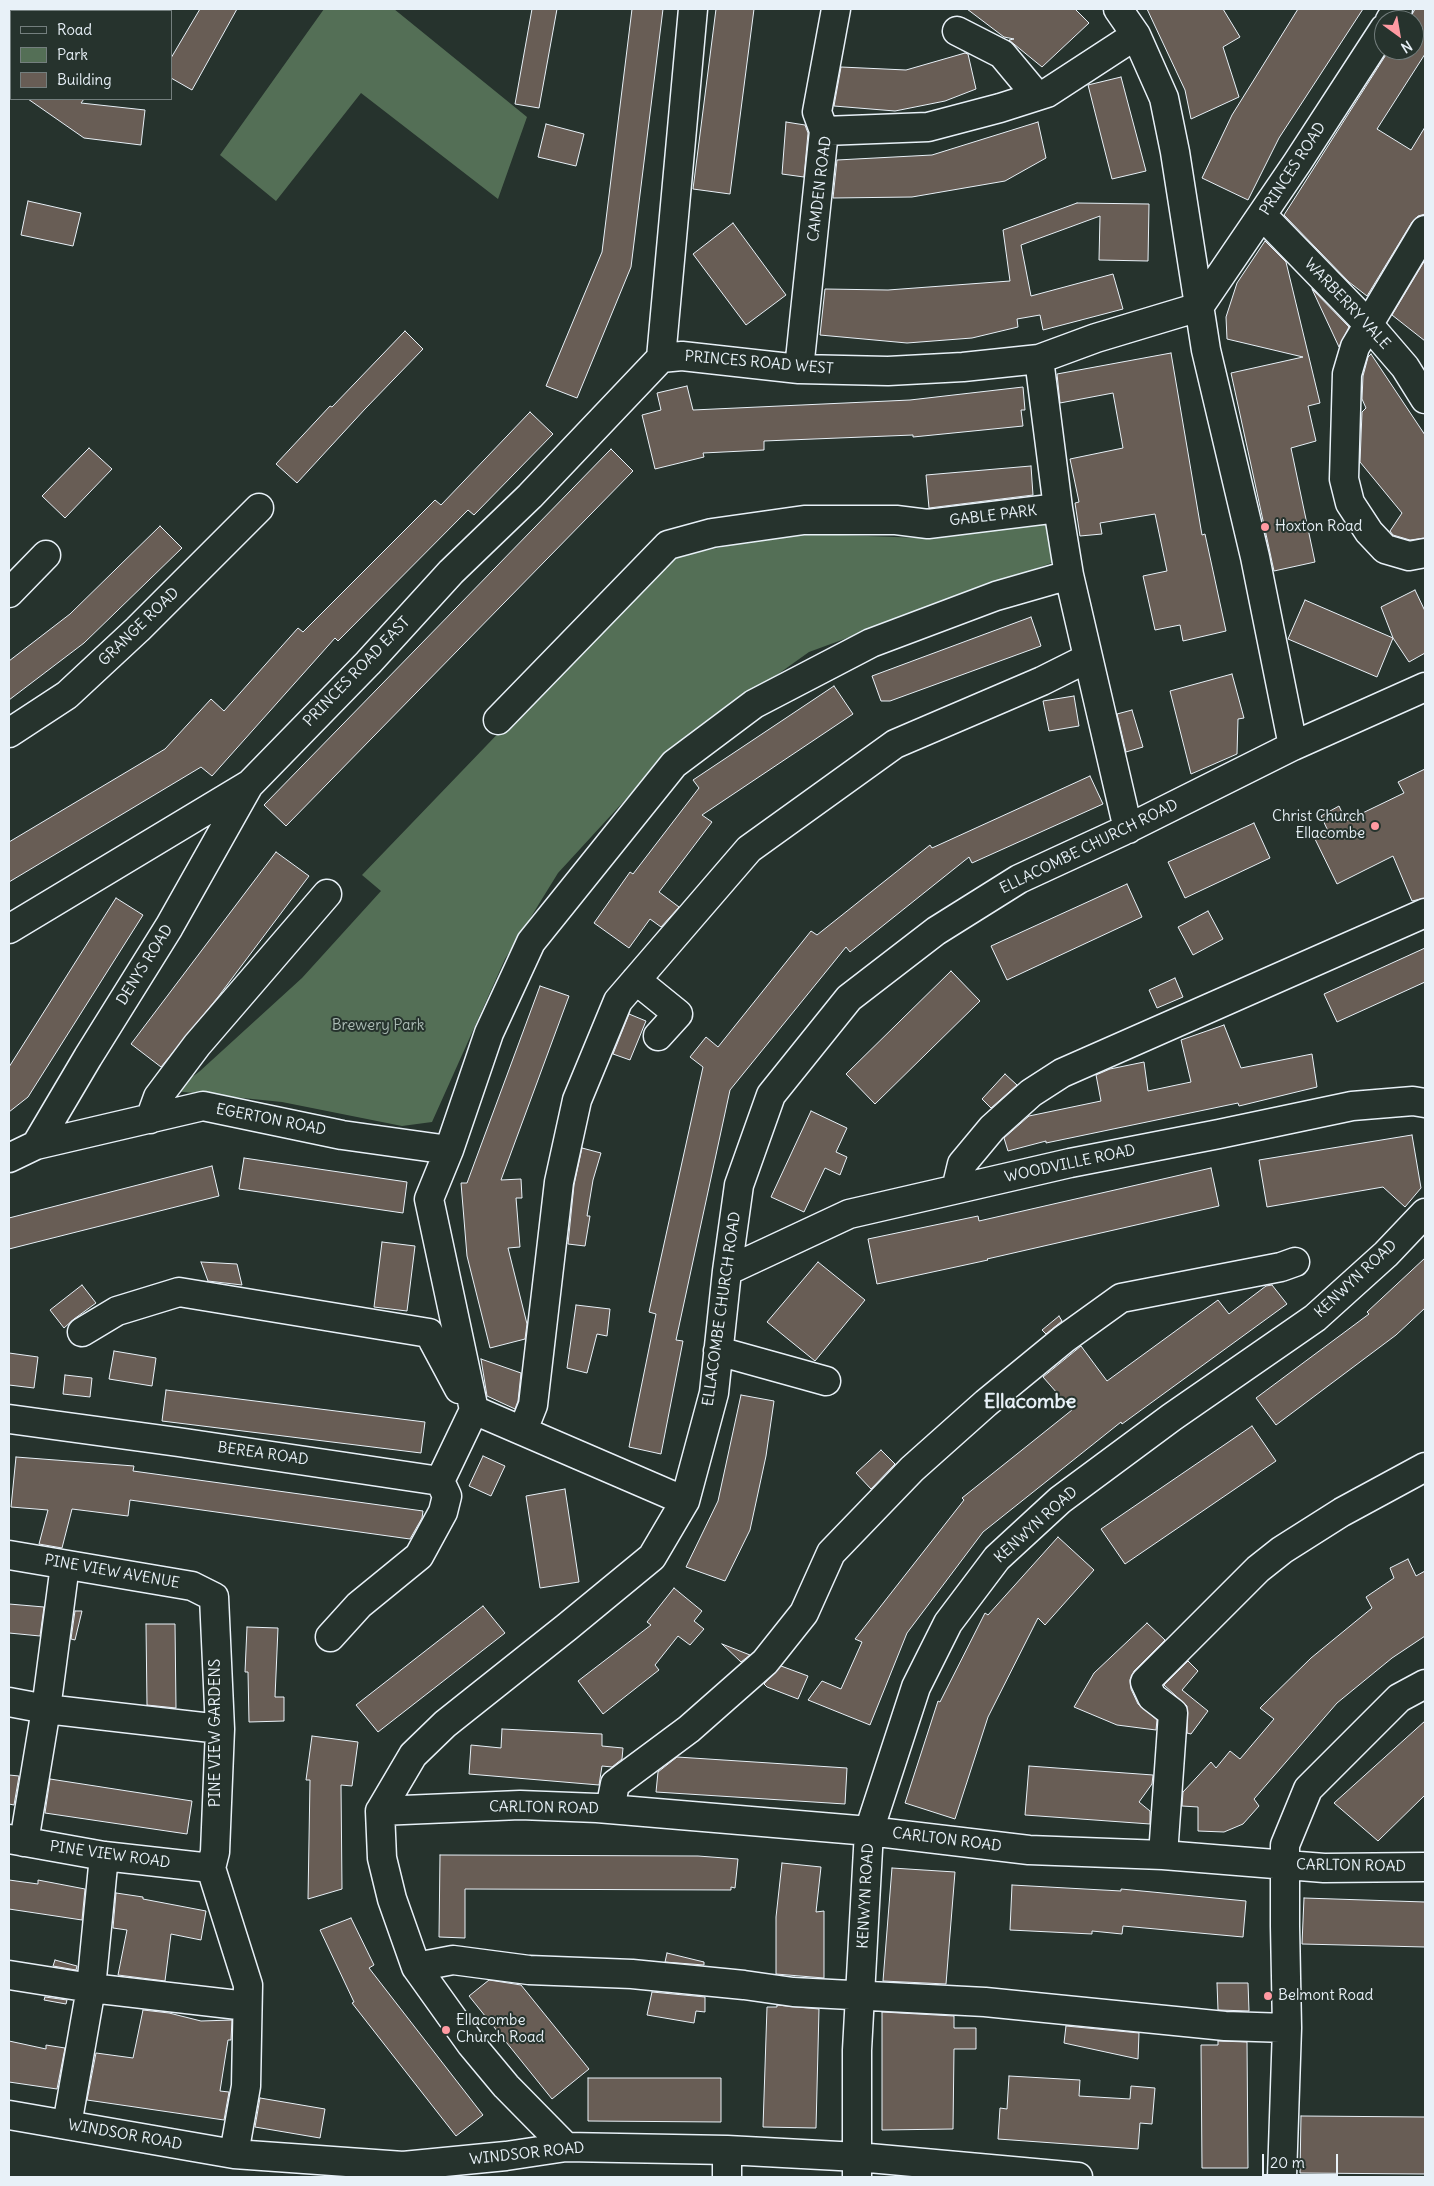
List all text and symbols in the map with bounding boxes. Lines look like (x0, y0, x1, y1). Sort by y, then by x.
legend (10, 10, 172, 100)
north arrow (1374, 10, 1424, 60)
text: Road (57, 20, 92, 39)
text: N (1398, 37, 1415, 57)
text: Park (57, 45, 88, 64)
text: Building (57, 70, 112, 89)
street label: PRINCES ROAD (1256, 119, 1330, 219)
street label: CAMDEN ROAD (805, 135, 835, 243)
street label: WARBERRY VALE (1300, 255, 1394, 353)
street label: PRINCES ROAD WEST (684, 348, 834, 378)
street label: GABLE PARK (948, 502, 1038, 530)
place label: Hoxton Road (1275, 518, 1362, 536)
marker: Hoxton Road (1259, 521, 1271, 533)
street label: GRANGE ROAD (95, 584, 183, 670)
street label: PRINCES ROAD EAST (300, 613, 414, 731)
street label: ELLACOMBE CHURCH ROAD (997, 796, 1181, 898)
place label: Christ Church Ellacombe (1272, 808, 1365, 843)
marker: Christ Church Ellacombe (1369, 820, 1381, 832)
street label: DENYS ROAD (113, 921, 177, 1009)
park label: Brewery Park (332, 1017, 424, 1035)
street label: EGERTON ROAD (214, 1101, 328, 1139)
street label: WOODVILLE ROAD (1003, 1141, 1137, 1187)
street label: ELLACOMBE CHURCH ROAD (699, 1211, 745, 1407)
street label: KENWYN ROAD (1311, 1236, 1401, 1322)
district label: Ellacombe (984, 1390, 1076, 1414)
street label: BEREA ROAD (216, 1439, 310, 1469)
street label: KENWYN ROAD (991, 1483, 1081, 1567)
street label: PINE VIEW AVENUE (43, 1551, 181, 1593)
street label: PINE VIEW GARDENS (207, 1659, 225, 1807)
street label: CARLTON ROAD (489, 1798, 599, 1818)
street label: CARLTON ROAD (891, 1824, 1003, 1856)
street label: PINE VIEW ROAD (49, 1838, 171, 1872)
street label: KENWYN ROAD (854, 1843, 878, 1949)
street label: CARLTON ROAD (1296, 1856, 1406, 1876)
place label: Belmont Road (1278, 1987, 1373, 2005)
marker: Belmont Road (1262, 1990, 1274, 2002)
place label: Ellacombe Church Road (456, 2012, 544, 2047)
marker: Ellacombe Church Road (440, 2024, 452, 2036)
street label: WINDSOR ROAD (67, 2116, 183, 2154)
street label: WINDSOR ROAD (469, 2139, 585, 2169)
scale bar (1264, 2144, 1340, 2176)
text: 20 m (1270, 2153, 1305, 2172)

